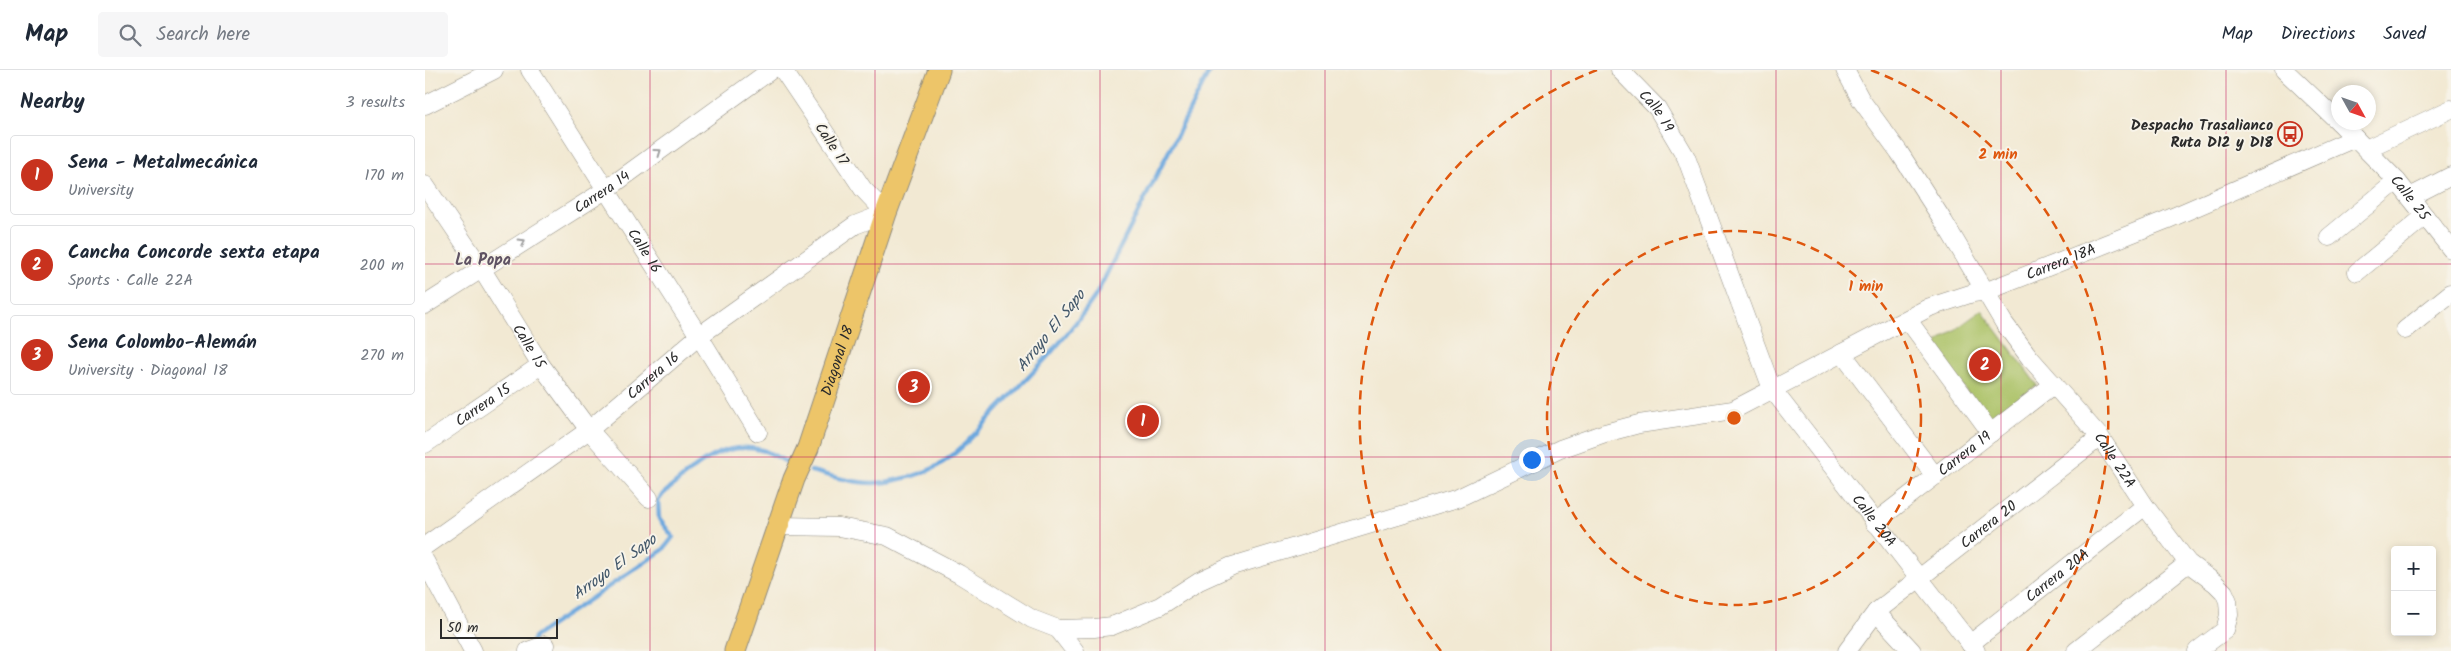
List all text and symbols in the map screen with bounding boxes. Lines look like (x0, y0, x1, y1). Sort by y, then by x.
search box (98, 12, 448, 57)
text: Map (25, 15, 68, 54)
text: Search here (156, 20, 250, 50)
text: Map (2221, 20, 2253, 49)
text: Directions (2281, 20, 2355, 49)
text: Saved (2383, 20, 2426, 49)
icon: search (116, 21, 144, 49)
street label: Calle 19 (1632, 84, 1680, 138)
north arrow (2331, 85, 2376, 130)
text: Nearby (20, 86, 85, 119)
text: 3 results (346, 90, 405, 115)
place label: Despacho Trasalianco Ruta D12 y D18 (2131, 114, 2273, 155)
street label: Calle 17 (808, 118, 855, 172)
bus stop icon: Despacho Trasalianco Ruta D12 y D18 (2277, 121, 2303, 147)
text: 2 min (1978, 143, 2018, 167)
text: Sena - Metalmecánica (68, 148, 258, 178)
one-way arrow (652, 149, 661, 158)
text: 1 (35, 163, 39, 188)
text: 170 m (364, 163, 404, 188)
street label: Carrera 14 (569, 165, 636, 220)
street label: Calle 25 (2384, 170, 2436, 227)
text: University (68, 178, 133, 203)
street label: Calle 16 (621, 224, 667, 278)
text: Cancha Concorde sexta etapa (68, 238, 320, 268)
street label: Carrera 18A (2023, 238, 2100, 287)
one-way arrow (517, 239, 526, 249)
district label: La Popa (455, 248, 511, 273)
text: 2 (32, 253, 42, 278)
text: 200 m (360, 253, 404, 278)
text: Sports · Calle 22A (68, 268, 193, 293)
text: 1 min (1849, 275, 1883, 299)
water label: Arroyo El Sapo (1010, 283, 1093, 377)
street label: Calle 15 (505, 320, 552, 375)
street label: Diagonal 18 (815, 322, 861, 399)
text: Sena Colombo-Alemán (68, 328, 257, 358)
text: 3 (33, 343, 41, 368)
text: 270 m (360, 343, 404, 368)
street label: Carrera 16 (622, 346, 686, 406)
pin: 2 (1969, 346, 2001, 384)
text: University · Diagonal 18 (68, 358, 228, 383)
pin: 3 (898, 368, 930, 406)
street label: Carrera 15 (450, 377, 517, 433)
pin: 1 (1127, 402, 1159, 440)
centre of rings (1725, 409, 1743, 427)
street label: Carrera 19 (1933, 425, 1998, 483)
street label: Calle 22A (2087, 428, 2142, 494)
your location (1519, 447, 1545, 473)
street label: Calle 20A (1845, 489, 1902, 553)
street label: Carrera 20 (1955, 495, 2023, 555)
water label: Arroyo El Sapo (567, 527, 664, 607)
street label: Carrera 20A (2020, 543, 2095, 609)
map controls (2391, 546, 2436, 636)
button: + (2391, 546, 2436, 591)
button: − (2391, 591, 2436, 636)
scale bar (440, 616, 557, 639)
text: 50 m (447, 617, 478, 639)

